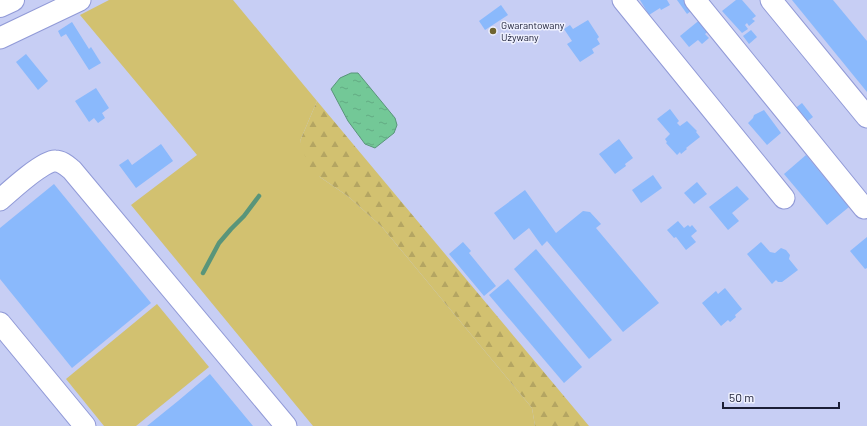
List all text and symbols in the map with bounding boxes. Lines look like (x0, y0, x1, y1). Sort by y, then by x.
place label: Gwarantowany Używany (501, 19, 565, 43)
marker: Gwarantowany Używany (488, 26, 498, 36)
scale bar (723, 384, 839, 410)
text: 50 m (729, 390, 754, 404)

